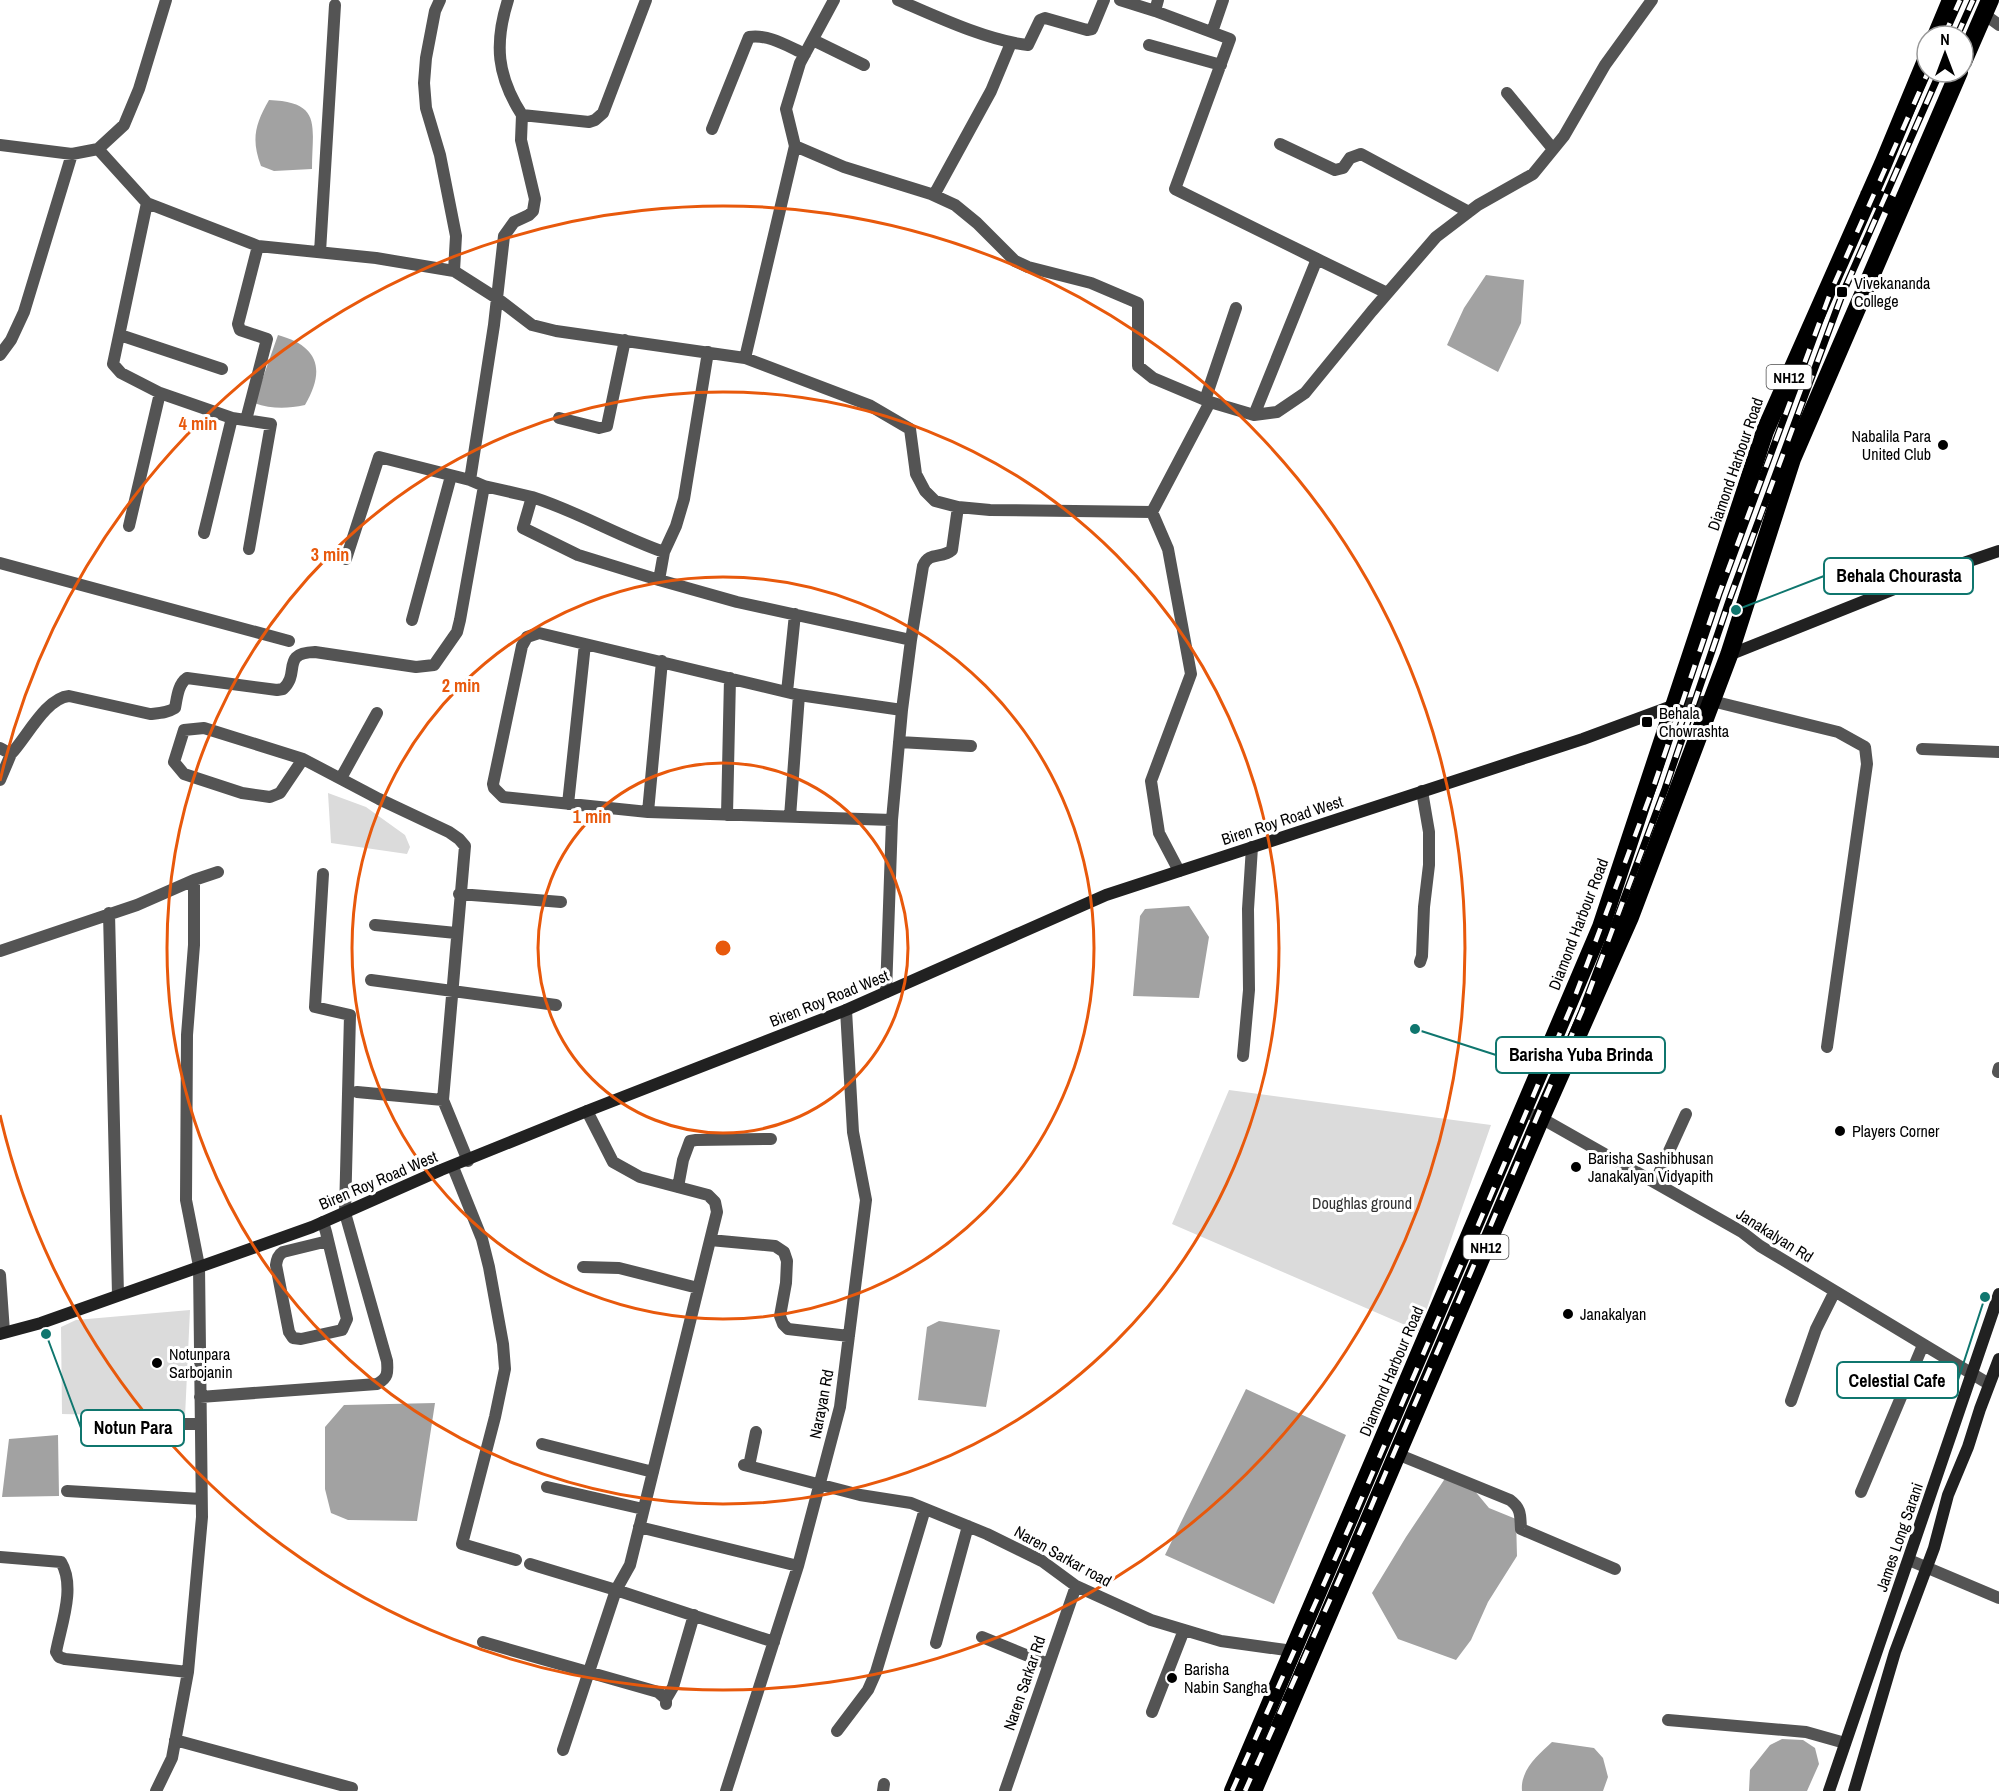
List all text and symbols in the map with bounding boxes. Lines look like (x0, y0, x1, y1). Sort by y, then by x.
north arrow (1915, 24, 1975, 84)
text: N (1940, 28, 1950, 50)
place label: Vivekananda College (1854, 272, 1931, 312)
marker: Vivekananda College (1835, 285, 1849, 299)
road number: NH12 (1766, 365, 1812, 389)
street label: Diamond Harbour Road (1702, 395, 1768, 533)
text: 4 min (179, 411, 217, 436)
place label: Nabalila Para United Club (1852, 425, 1932, 465)
marker: Nabalila Para United Club (1936, 438, 1950, 452)
text: 3 min (311, 542, 349, 567)
callout: Behala Chourasta (1824, 558, 1973, 594)
text: Behala Chourasta (1836, 563, 1963, 588)
text: 2 min (442, 673, 480, 698)
place label: Behala Chowrashta (1659, 702, 1730, 742)
marker: Behala Chowrashta (1640, 715, 1654, 729)
street label: Biren Roy Road West (1218, 790, 1346, 850)
text: 1 min (573, 804, 611, 829)
street label: Diamond Harbour Road (1543, 855, 1613, 993)
centre of rings (713, 938, 733, 958)
street label: Biren Roy Road West (766, 964, 892, 1032)
callout: Barisha Yuba Brinda (1496, 1037, 1665, 1073)
text: Barisha Yuba Brinda (1509, 1042, 1654, 1067)
place label: Players Corner (1852, 1120, 1940, 1142)
marker: Players Corner (1833, 1124, 1847, 1138)
street label: Biren Roy Road West (315, 1145, 441, 1215)
place label: Barisha Sashibhusan Janakalyan Vidyapith (1588, 1147, 1713, 1187)
marker: Barisha Sashibhusan Janakalyan Vidyapith (1569, 1160, 1583, 1174)
park label: Doughlas ground (1312, 1192, 1412, 1214)
street label: Janakalyan Rd (1732, 1203, 1818, 1267)
road number: NH12 (1464, 1235, 1508, 1259)
street label: Diamond Harbour Road (1354, 1303, 1428, 1439)
place label: Janakalyan (1580, 1303, 1646, 1325)
marker: Janakalyan (1561, 1307, 1575, 1321)
place label: Notunpara Sarbojanin (169, 1343, 232, 1383)
marker: Notunpara Sarbojanin (150, 1356, 164, 1370)
callout: Celestial Cafe (1837, 1362, 1958, 1398)
street label: Narayan Rd (804, 1368, 838, 1440)
text: Celestial Cafe (1849, 1368, 1945, 1393)
callout: Notun Para (81, 1410, 184, 1446)
text: Notun Para (94, 1415, 173, 1440)
street label: James Long Sarani (1870, 1480, 1928, 1594)
street label: Naren Sarkar road (1010, 1520, 1116, 1592)
street label: Naren Sarkar Rd (998, 1633, 1050, 1733)
place label: Barisha Nabin Sangha (1184, 1658, 1269, 1698)
marker: Barisha Nabin Sangha (1165, 1671, 1179, 1685)

